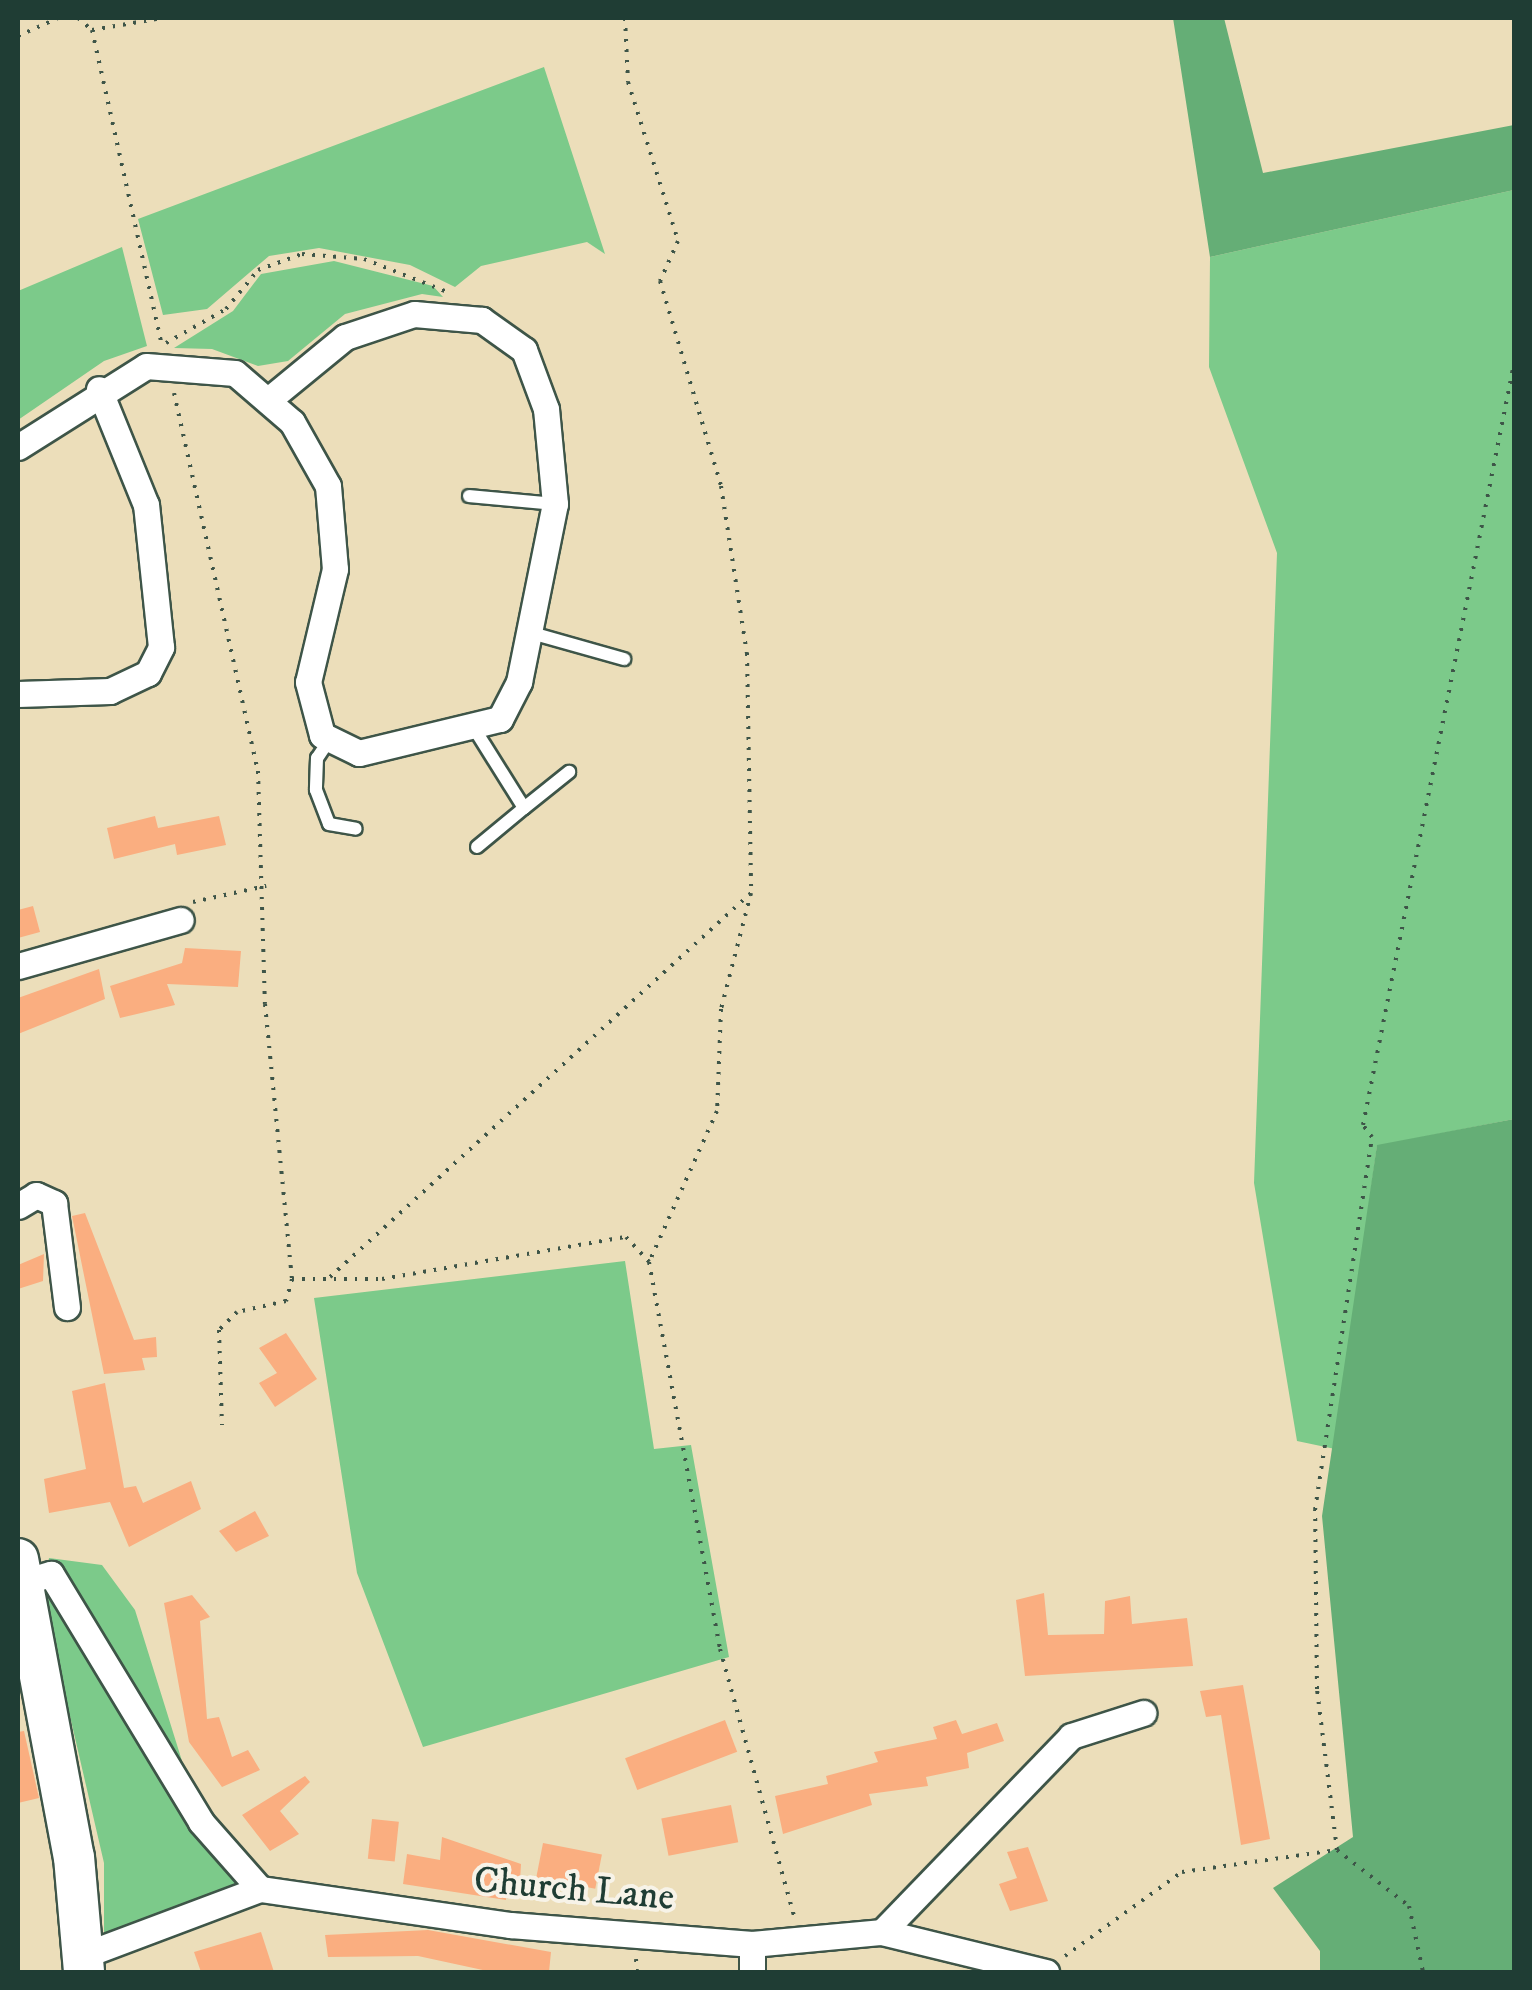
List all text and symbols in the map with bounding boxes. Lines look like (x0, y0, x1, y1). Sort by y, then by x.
street label: Church Lane (472, 1859, 676, 1921)

